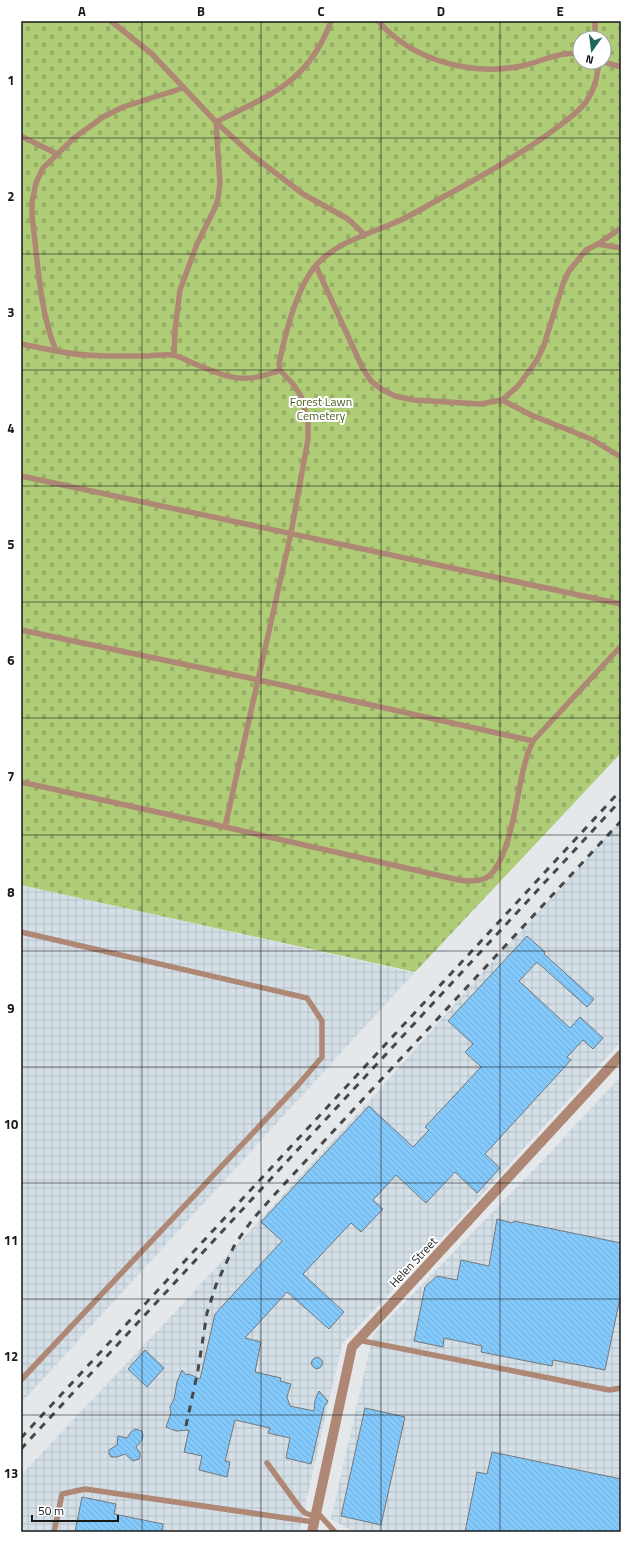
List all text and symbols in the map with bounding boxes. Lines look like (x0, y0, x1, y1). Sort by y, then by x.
text: A (78, 1, 86, 21)
text: B (197, 1, 205, 21)
text: C (317, 1, 325, 21)
text: D (437, 1, 445, 21)
text: E (556, 1, 564, 21)
north arrow (572, 30, 612, 70)
text: N (584, 51, 595, 68)
text: 1 (7, 70, 15, 90)
text: 2 (7, 186, 15, 206)
text: 3 (7, 302, 15, 322)
park label: Forest Lawn Cemetery (290, 392, 352, 425)
text: 4 (7, 418, 15, 438)
text: 5 (7, 534, 15, 554)
text: 6 (7, 650, 15, 670)
text: 7 (7, 766, 15, 786)
text: 8 (7, 882, 15, 902)
text: 9 (7, 998, 15, 1018)
text: 10 (4, 1114, 18, 1134)
text: 11 (4, 1230, 18, 1250)
street label: Helen Street (385, 1232, 442, 1291)
text: 12 (4, 1346, 18, 1366)
text: 13 (4, 1463, 18, 1483)
scale bar (32, 1497, 118, 1523)
text: 50 m (38, 1501, 64, 1520)

